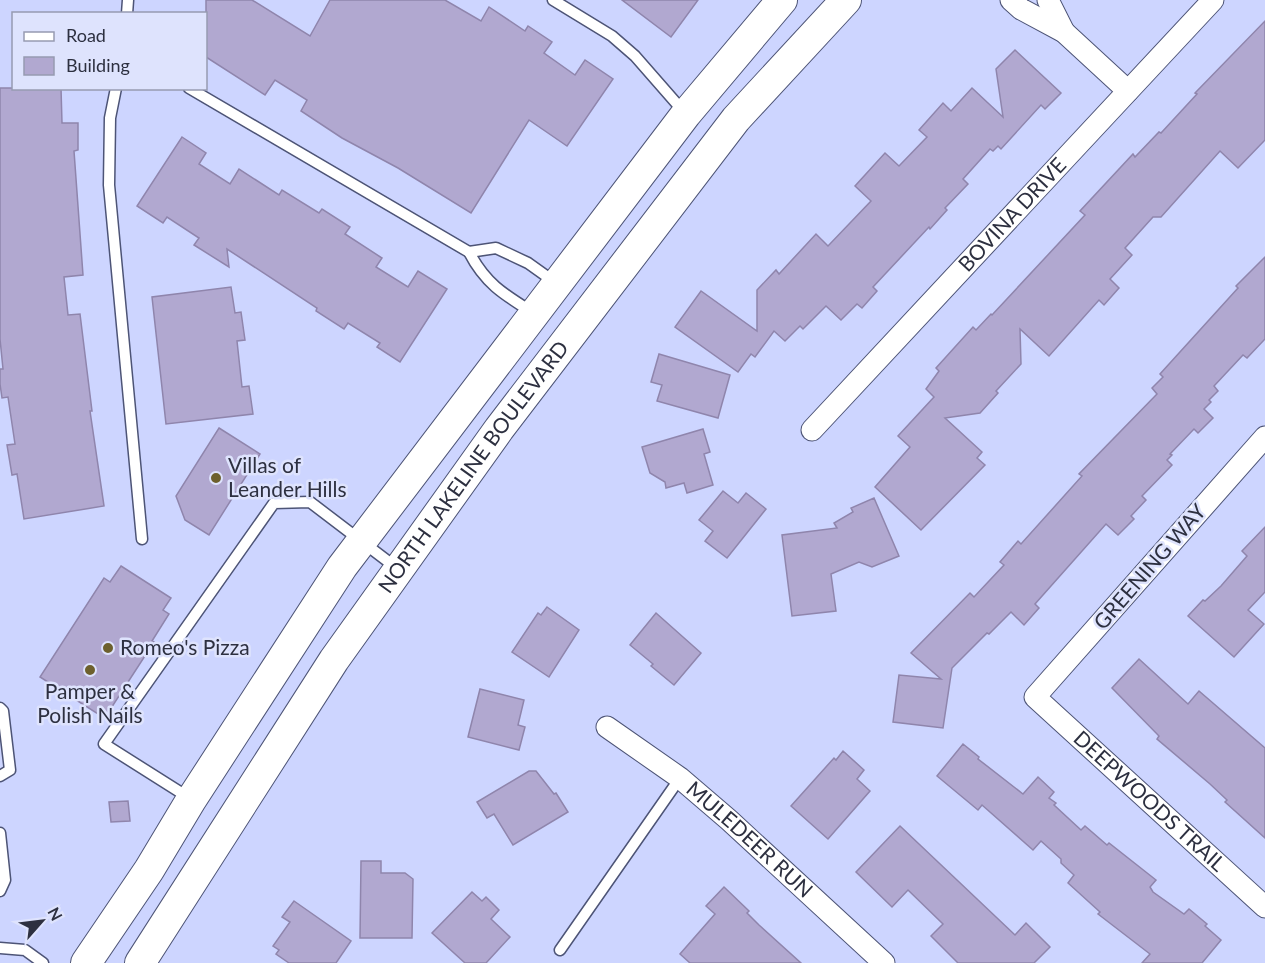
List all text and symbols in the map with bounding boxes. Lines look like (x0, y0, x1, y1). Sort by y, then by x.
legend (12, 12, 207, 90)
text: Road (66, 24, 106, 46)
text: Building (66, 54, 130, 76)
street label: BOVINA DRIVE (952, 152, 1070, 276)
street label: NORTH LAKELINE BOULEVARD (372, 335, 573, 597)
place label: Villas of Leander Hills (228, 452, 347, 501)
marker: Villas of Leander Hills (209, 471, 223, 485)
street label: GREENING WAY (1088, 498, 1211, 634)
place label: Romeo's Pizza (120, 634, 250, 659)
marker: Romeo's Pizza (101, 641, 115, 655)
marker: Pamper & Polish Nails (83, 663, 97, 677)
place label: Pamper & Polish Nails (37, 678, 143, 727)
street label: DEEPWOODS TRAIL (1069, 725, 1232, 876)
street label: MULEDEER RUN (682, 775, 819, 902)
north arrow (12, 891, 72, 951)
text: N (44, 904, 67, 924)

